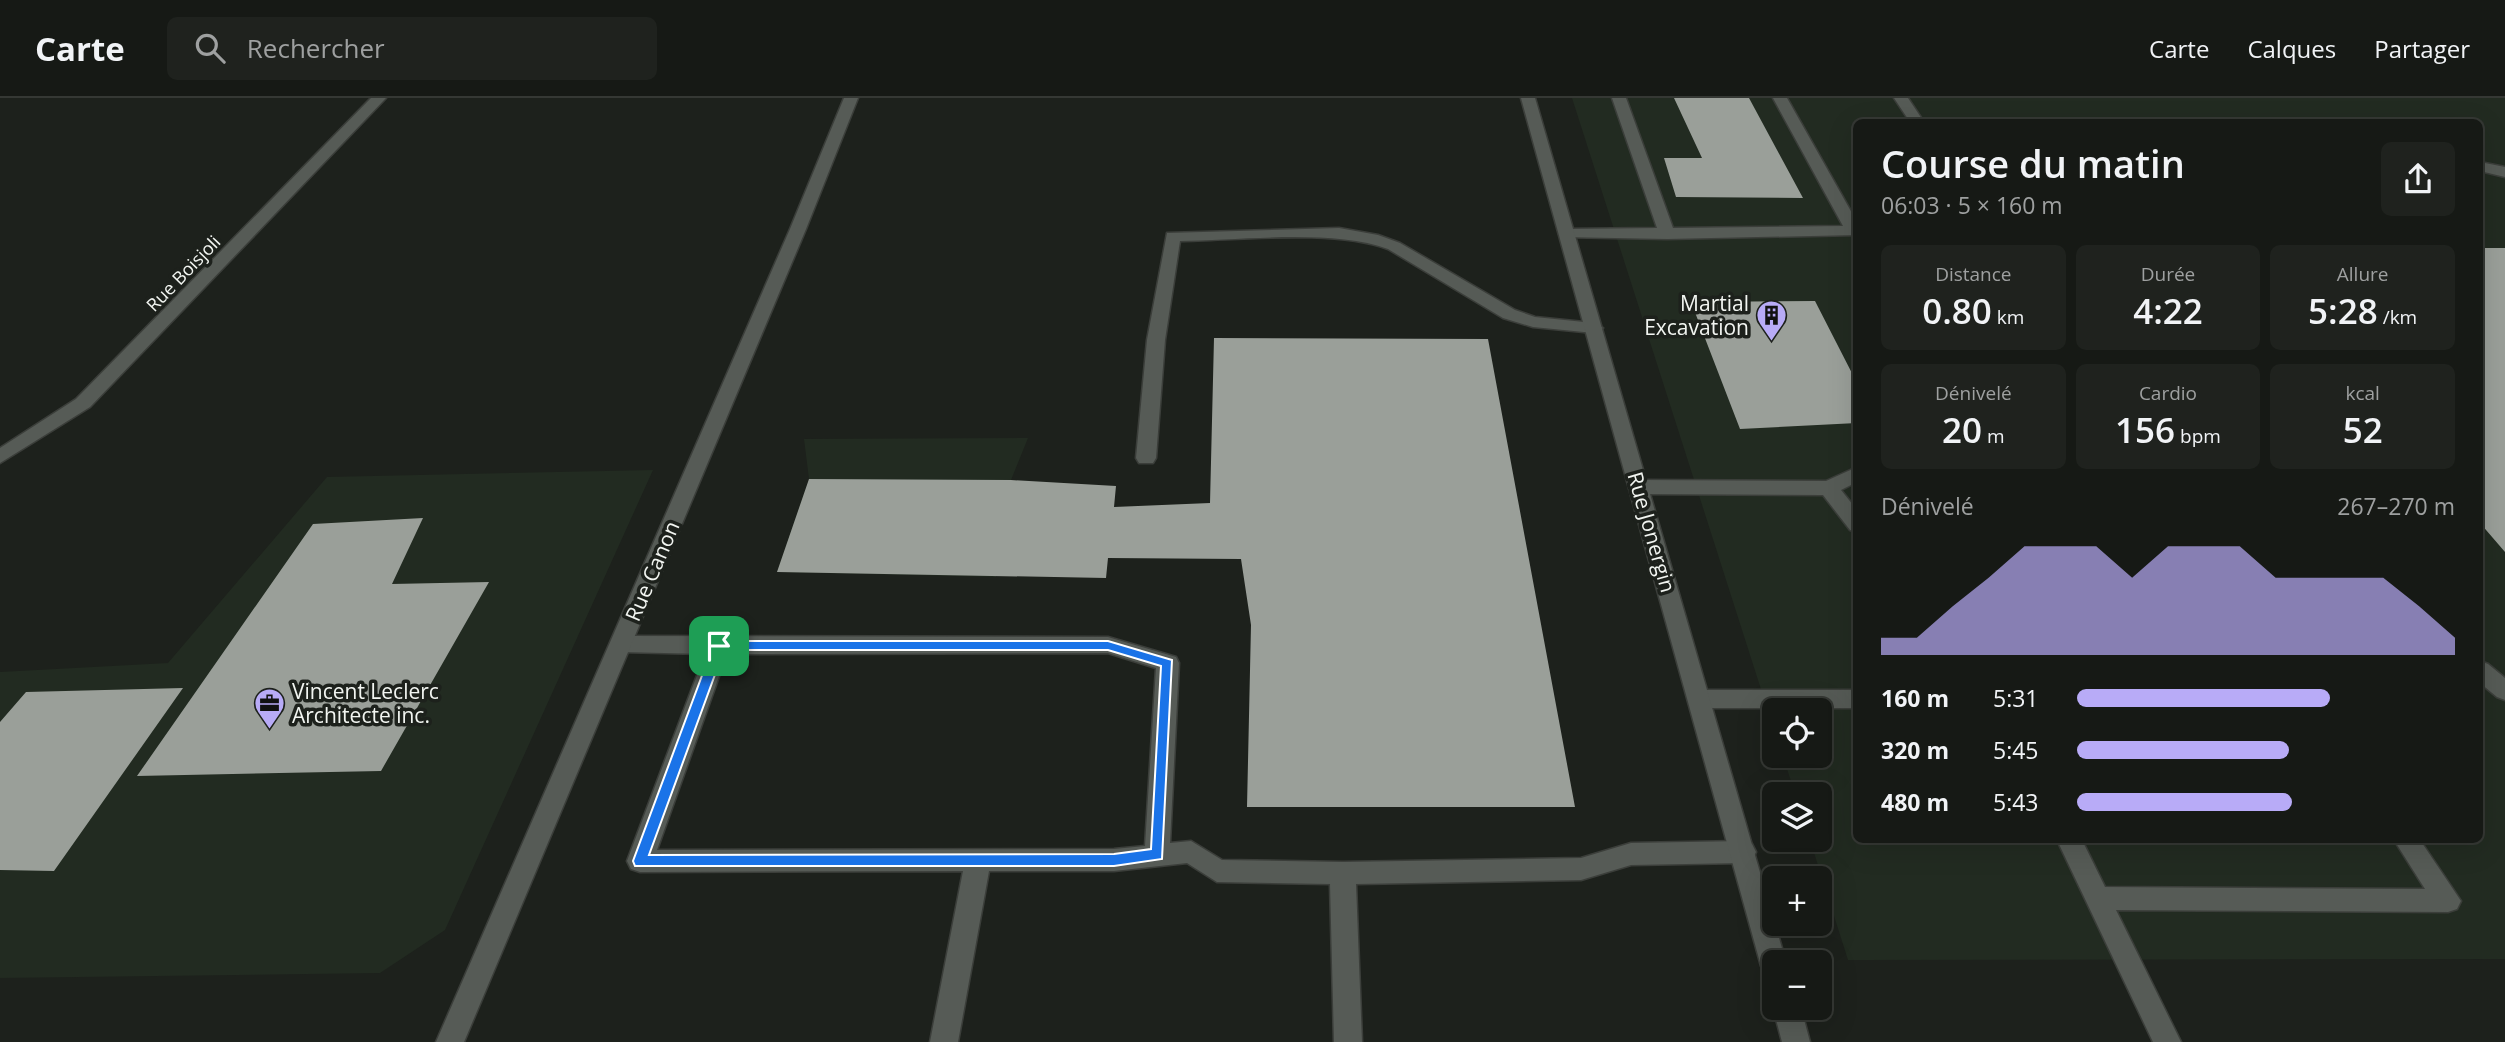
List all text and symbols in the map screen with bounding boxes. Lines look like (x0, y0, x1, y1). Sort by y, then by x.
search box (167, 17, 657, 80)
text: Carte (35, 26, 125, 71)
icon: search (191, 29, 229, 67)
text: Rechercher (247, 30, 385, 66)
text: Carte (2149, 32, 2209, 65)
text: Calques (2247, 32, 2336, 65)
text: Partager (2374, 32, 2470, 65)
text: Course du matin (1881, 137, 2185, 189)
button: share (2381, 142, 2455, 216)
text: 06:03 · 5 × 160 m (1881, 189, 2063, 221)
street label: Rue Boisjoli (141, 230, 225, 316)
text: Distance (1935, 261, 2012, 287)
text: Durée (2141, 261, 2195, 287)
text: Allure (2337, 261, 2389, 287)
text: 0.80 (1922, 287, 1992, 334)
text: 4:22 (2133, 287, 2203, 334)
text: 5:28 (2308, 287, 2378, 334)
place label: Martial Excavation (1644, 289, 1749, 341)
building icon: Martial Excavation (1755, 298, 1789, 342)
text: km (1992, 304, 2024, 330)
text: /km (2378, 304, 2417, 330)
text: Dénivelé (1935, 380, 2012, 406)
text: Cardio (2139, 380, 2197, 406)
text: kcal (2345, 380, 2380, 406)
text: 20 (1942, 406, 1982, 453)
text: 156 (2115, 406, 2175, 453)
text: 52 (2343, 406, 2383, 453)
text: m (1982, 423, 2005, 449)
text: bpm (2175, 423, 2221, 449)
street label: Rue Jonergin (1621, 468, 1683, 596)
text: Dénivelé (1881, 490, 1974, 522)
text: 267–270 m (2337, 490, 2455, 522)
street label: Rue Canon (618, 517, 686, 625)
pin (689, 616, 749, 676)
icon: arrive (700, 627, 738, 665)
place label: Vincent Leclerc Architecte inc. (292, 677, 439, 729)
text: 160 m (1881, 682, 1949, 714)
text: 5:31 (1993, 682, 2039, 714)
office icon: Vincent Leclerc Architecte inc. (252, 686, 286, 730)
map controls (1762, 698, 1832, 1020)
button: locate (1762, 698, 1832, 768)
text: 320 m (1881, 734, 1949, 766)
text: 5:45 (1993, 734, 2039, 766)
button: layers (1762, 782, 1832, 852)
text: 480 m (1881, 786, 1949, 818)
text: 5:43 (1993, 786, 2039, 818)
button: + (1762, 866, 1832, 936)
button: − (1762, 950, 1832, 1020)

